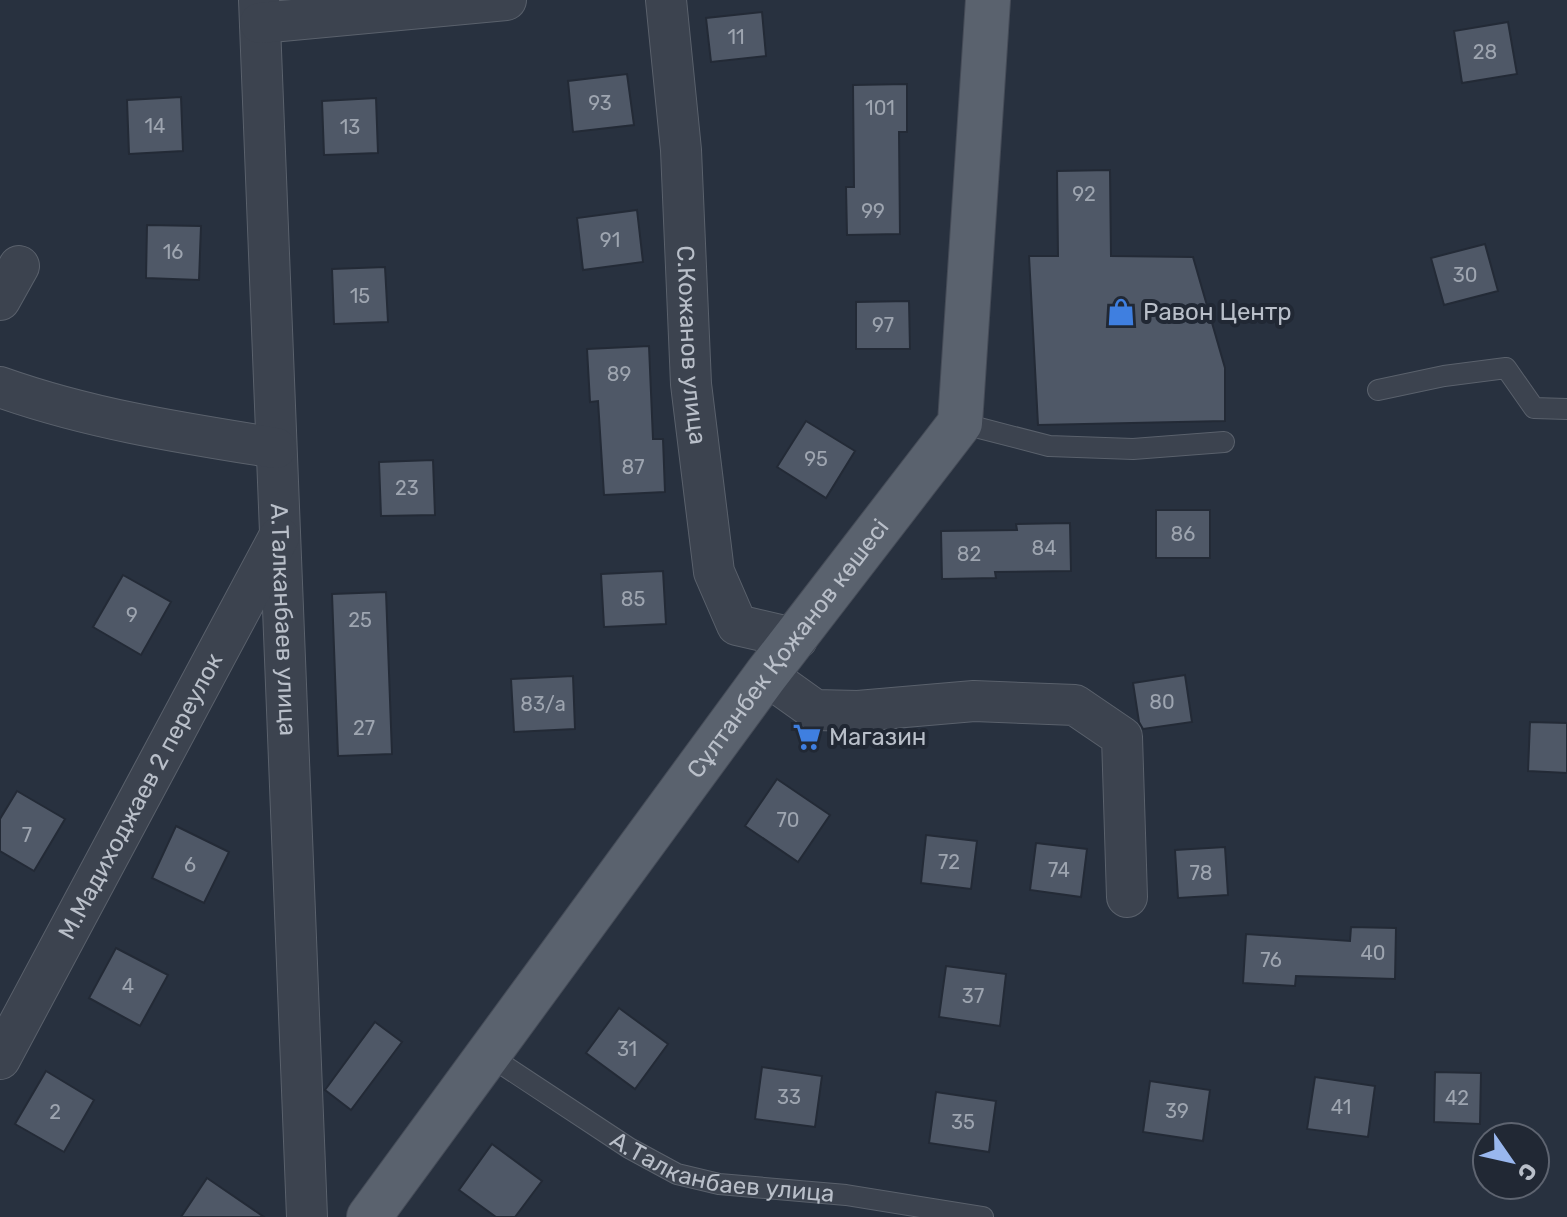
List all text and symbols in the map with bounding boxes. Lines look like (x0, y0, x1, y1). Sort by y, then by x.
house number: 11 (727, 25, 745, 49)
house number: 28 (1473, 40, 1497, 64)
house number: 93 (588, 91, 612, 115)
house number: 101 (865, 96, 895, 120)
house number: 14 (145, 114, 165, 138)
house number: 13 (340, 115, 360, 139)
house number: 92 (1072, 182, 1096, 206)
house number: 99 (861, 199, 885, 223)
house number: 91 (600, 228, 620, 252)
house number: 16 (163, 240, 183, 264)
street label: С.Кожанов улица (671, 245, 712, 446)
house number: 30 (1453, 263, 1477, 287)
house number: 15 (350, 284, 370, 308)
shop icon: Равон Центр (1106, 297, 1136, 327)
place label: Равон Центр (1143, 298, 1292, 326)
house number: 97 (872, 313, 894, 337)
house number: 89 (607, 362, 631, 386)
house number: 95 (804, 447, 828, 471)
house number: 87 (622, 455, 644, 479)
house number: 23 (395, 476, 419, 500)
street label: А.Талканбаев улица (265, 503, 302, 737)
street label: Сұлтанбек Қожанов көшесі (681, 514, 895, 784)
house number: 86 (1171, 522, 1195, 546)
house number: 84 (1031, 536, 1057, 560)
house number: 82 (957, 542, 981, 566)
house number: 85 (621, 587, 645, 611)
house number: 9 (126, 603, 138, 627)
house number: 25 (348, 608, 372, 632)
street label: М.Мадиходжаев 2 переулок (53, 648, 228, 944)
house number: 80 (1149, 690, 1175, 714)
house number: 83/а (520, 692, 566, 716)
house number: 27 (353, 716, 375, 740)
supermarket icon: Магазин (792, 722, 822, 752)
place label: Магазин (829, 723, 926, 751)
house number: 70 (777, 808, 799, 832)
house number: 7 (22, 823, 32, 847)
house number: 72 (938, 850, 960, 874)
house number: 6 (184, 853, 196, 877)
house number: 74 (1048, 858, 1070, 882)
house number: 78 (1190, 861, 1212, 885)
house number: 40 (1360, 941, 1386, 965)
house number: 76 (1260, 948, 1282, 972)
house number: 4 (122, 974, 134, 998)
house number: 37 (962, 984, 984, 1008)
house number: 31 (617, 1037, 637, 1061)
house number: 33 (777, 1085, 801, 1109)
house number: 42 (1445, 1086, 1469, 1110)
house number: 41 (1331, 1095, 1351, 1119)
house number: 39 (1165, 1099, 1189, 1123)
house number: 2 (49, 1100, 61, 1124)
house number: 35 (951, 1110, 975, 1134)
north arrow (1471, 1121, 1551, 1201)
street label: А.Талканбаев улица (605, 1126, 836, 1208)
text: С (1512, 1158, 1543, 1186)

